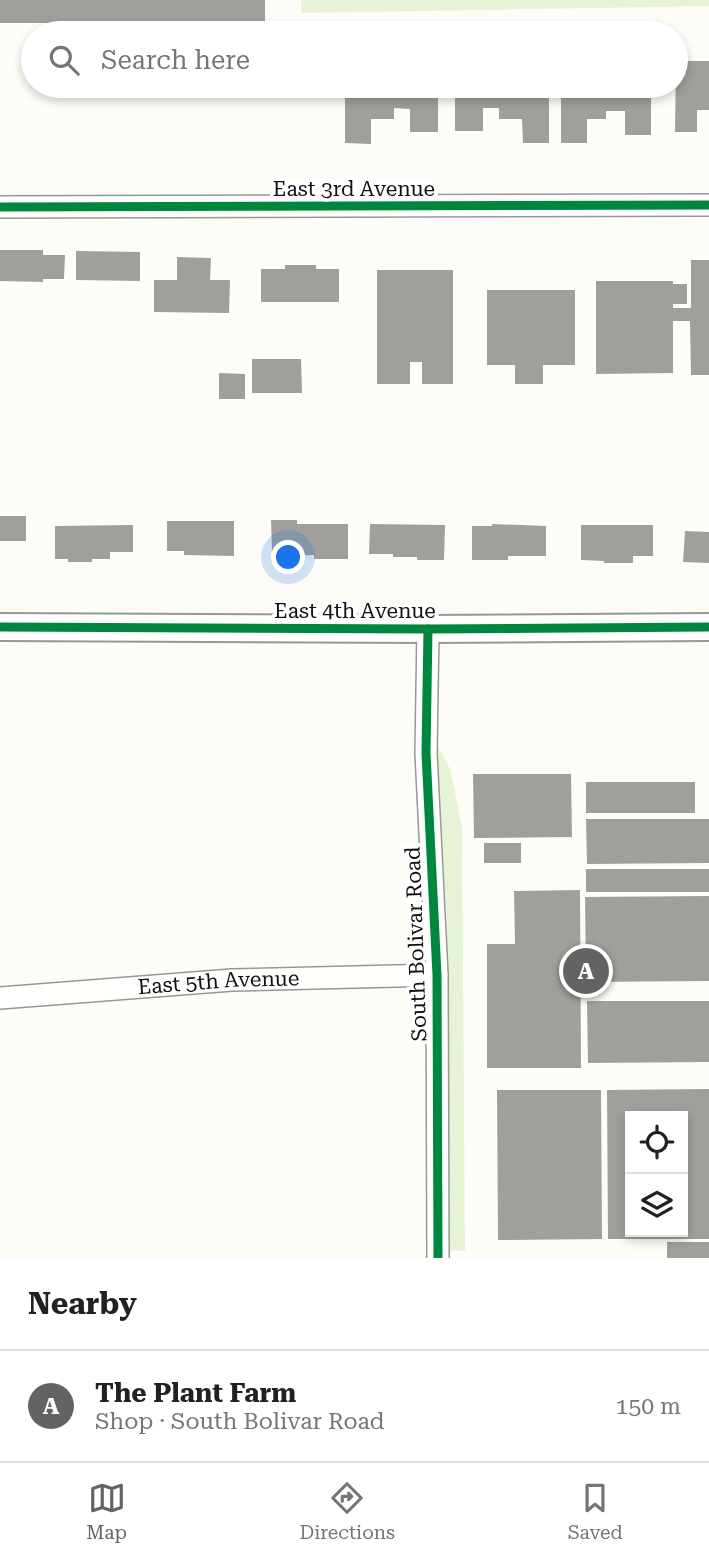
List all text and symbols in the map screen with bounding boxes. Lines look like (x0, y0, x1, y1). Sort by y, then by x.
search box (21, 21, 688, 98)
icon: search (45, 41, 83, 79)
text: Search here (101, 45, 250, 75)
street label: East 3rd Avenue (273, 177, 435, 201)
your location (271, 540, 305, 574)
street label: East 4th Avenue (274, 599, 436, 623)
street label: South Bolivar Road (401, 846, 431, 1042)
pin: A (563, 945, 609, 997)
street label: East 5th Avenue (137, 966, 300, 999)
map controls (625, 1111, 688, 1237)
button: locate (625, 1111, 688, 1174)
button: layers (625, 1174, 688, 1237)
text: Nearby (28, 1286, 137, 1321)
text: The Plant Farm (95, 1378, 296, 1408)
text: A (43, 1393, 59, 1420)
text: 150 m (616, 1393, 681, 1420)
text: Shop · South Bolivar Road (95, 1408, 384, 1435)
tab: Map (86, 1479, 127, 1544)
tab: Directions (299, 1479, 395, 1544)
tab: Saved (568, 1479, 623, 1544)

